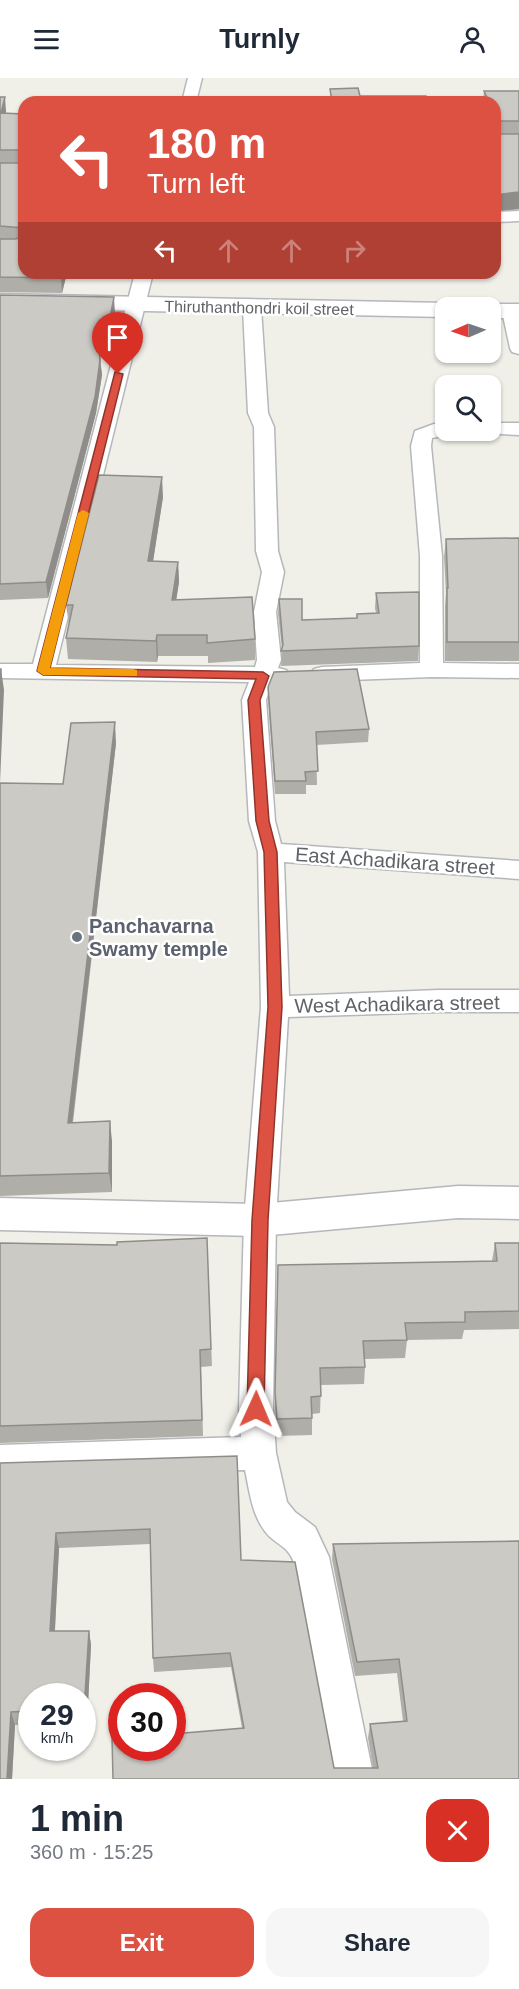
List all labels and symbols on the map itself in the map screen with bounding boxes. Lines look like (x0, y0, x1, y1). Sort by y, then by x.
north arrow (435, 297, 501, 363)
street label: Thiruthanthondri koil street (164, 298, 354, 318)
pin (92, 312, 143, 374)
street label: East Achadikara street (294, 843, 496, 879)
place label: Panchavarna Swamy temple (89, 915, 228, 960)
marker: Panchavarna Swamy temple (70, 930, 84, 944)
street label: West Achadikara street (294, 991, 500, 1017)
position arrow (224, 1377, 288, 1441)
speed limit sign: 30 (108, 1683, 186, 1761)

